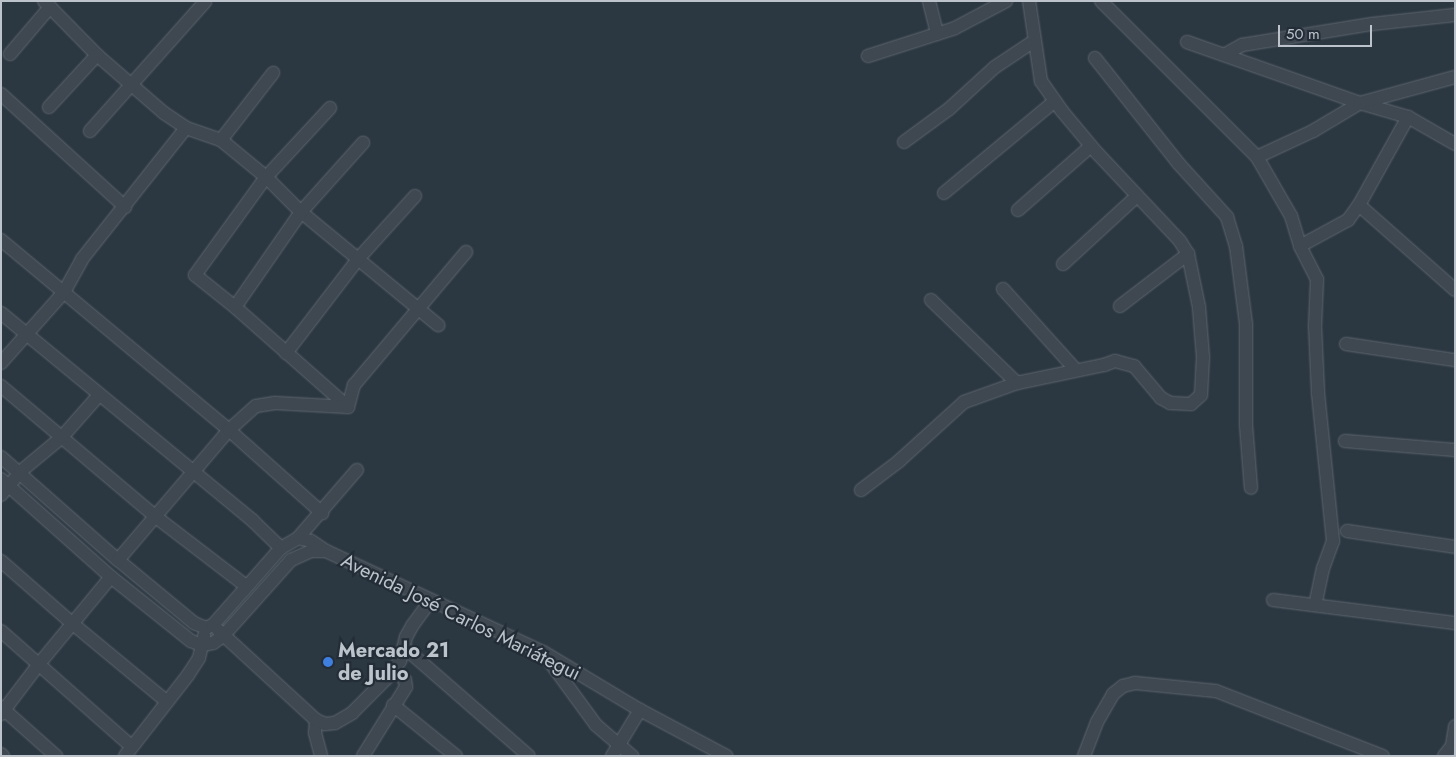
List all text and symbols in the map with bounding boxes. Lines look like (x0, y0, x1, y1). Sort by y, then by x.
scale bar (1281, 15, 1375, 47)
text: 50 m (1286, 23, 1320, 45)
street label: Avenida José Carlos Mariátegui (337, 548, 585, 686)
place label: Mercado 21 de Julio (338, 638, 449, 685)
marker: Mercado 21 de Julio (322, 656, 334, 668)

